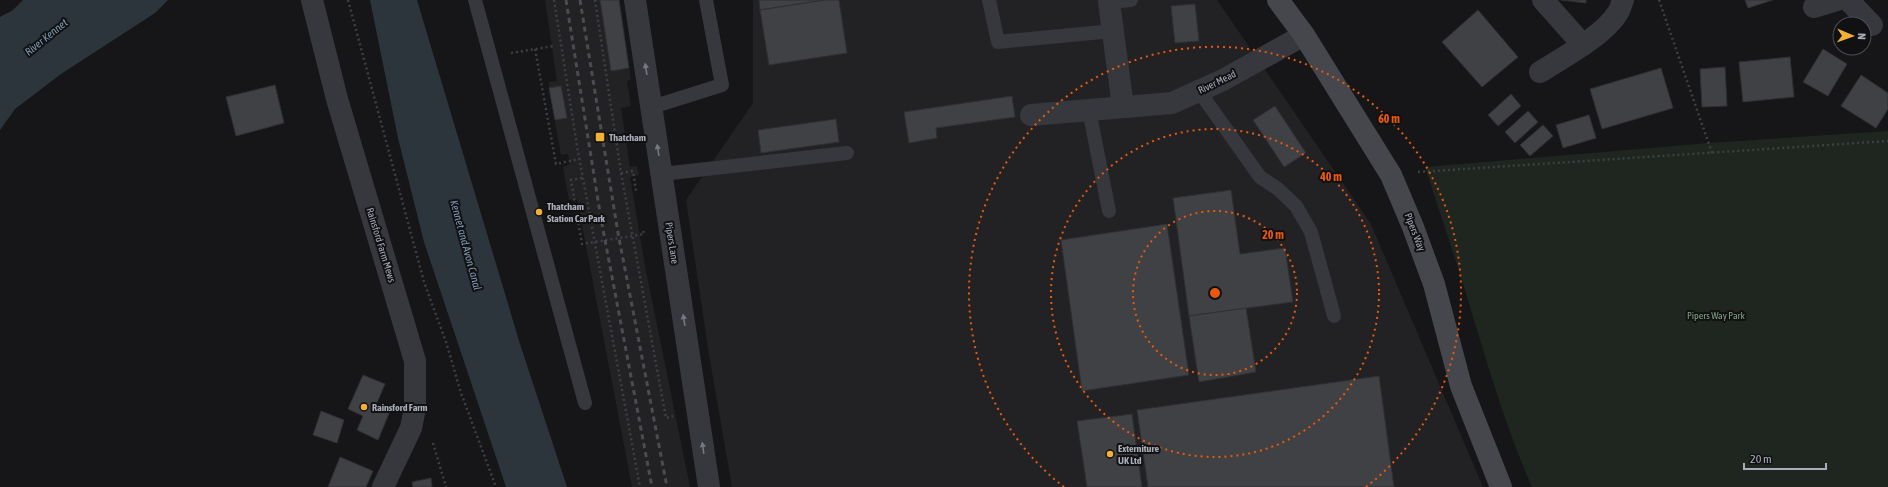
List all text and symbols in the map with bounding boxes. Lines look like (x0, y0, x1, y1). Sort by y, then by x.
water label: River Kennet (22, 16, 70, 58)
north arrow (1832, 16, 1872, 56)
text: N (1856, 33, 1868, 40)
one-way arrow (643, 63, 649, 75)
street label: River Mead (1196, 68, 1238, 96)
text: 60 m (1378, 112, 1400, 126)
marker: Thatcham (594, 131, 606, 143)
place label: Thatcham (609, 132, 646, 143)
one-way arrow (655, 144, 661, 156)
text: 40 m (1319, 170, 1342, 184)
water label: Kennet and Avon Canal (448, 199, 484, 292)
place label: Thatcham Station Car Park (547, 201, 606, 224)
street label: Rainsford Farm Mews (364, 206, 398, 284)
marker: Thatcham Station Car Park (534, 207, 544, 217)
street label: Pipers Way (1403, 211, 1427, 253)
street label: Pipers Lane (663, 221, 681, 265)
text: 20 m (1262, 228, 1284, 242)
centre of rings (1208, 286, 1222, 300)
park label: Pipers Way Park (1687, 310, 1746, 321)
one-way arrow (681, 314, 687, 326)
marker: Rainsford Farm (359, 402, 369, 412)
place label: Rainsford Farm (372, 402, 427, 413)
one-way arrow (700, 442, 706, 454)
place label: Externiture UK Ltd (1118, 443, 1159, 466)
scale bar (1744, 445, 1826, 471)
marker: Externiture UK Ltd (1105, 449, 1115, 459)
text: 20 m (1750, 452, 1772, 466)

